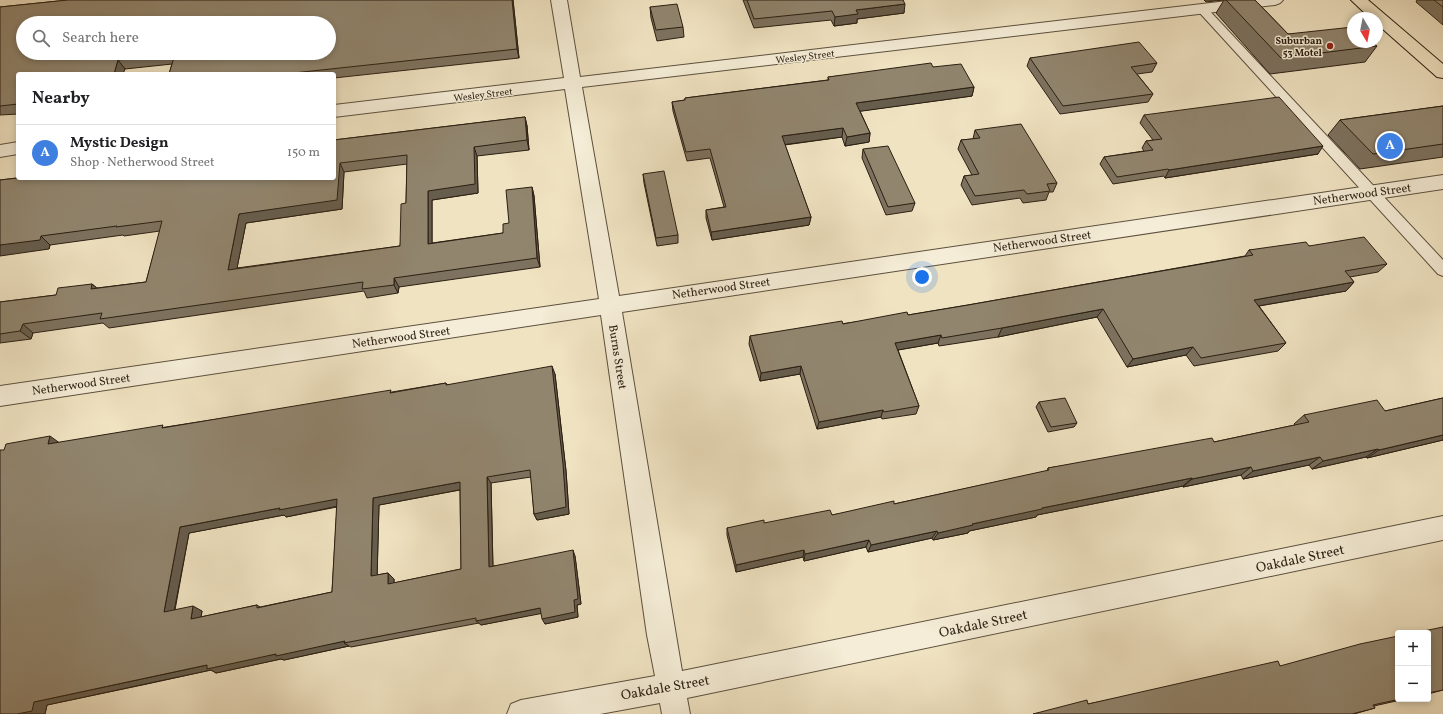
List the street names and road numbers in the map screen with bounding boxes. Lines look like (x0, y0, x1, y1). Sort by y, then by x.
street label: Wesley Street (775, 46, 836, 68)
street label: Wesley Street (453, 84, 514, 106)
street label: Netherwood Street (1312, 180, 1412, 210)
street label: Netherwood Street (992, 227, 1092, 257)
street label: Netherwood Street (671, 274, 771, 304)
street label: Netherwood Street (351, 323, 451, 353)
street label: Burns Street (604, 324, 630, 391)
street label: Netherwood Street (31, 370, 131, 400)
street label: Oakdale Street (1254, 541, 1346, 578)
street label: Oakdale Street (937, 606, 1029, 643)
street label: Oakdale Street (619, 671, 711, 706)

